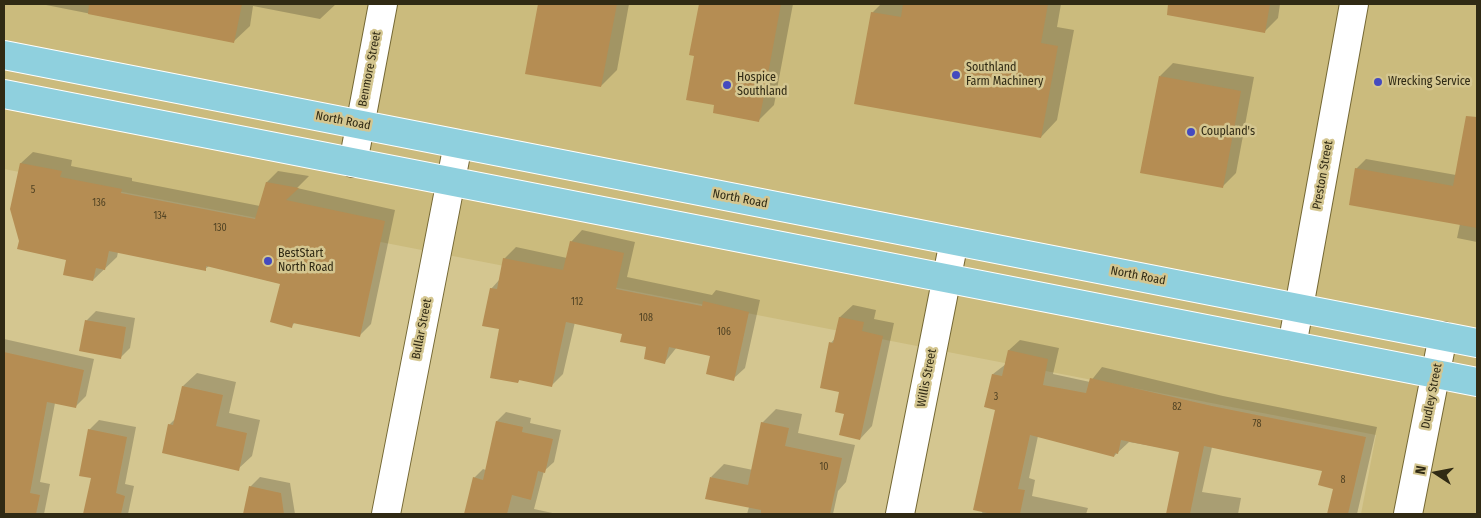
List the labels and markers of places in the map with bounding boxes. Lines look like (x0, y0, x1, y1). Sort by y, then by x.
place label: Southland Farm Machinery (966, 61, 1043, 89)
marker: Southland Farm Machinery (950, 69, 962, 81)
place label: Hospice Southland (737, 71, 788, 99)
place label: Wrecking Service (1388, 75, 1471, 89)
marker: Wrecking Service (1372, 76, 1384, 88)
marker: Hospice Southland (721, 79, 733, 91)
place label: Coupland's (1201, 125, 1255, 139)
marker: Coupland's (1185, 126, 1197, 138)
place label: BestStart North Road (278, 247, 334, 275)
marker: BestStart North Road (262, 255, 274, 267)

